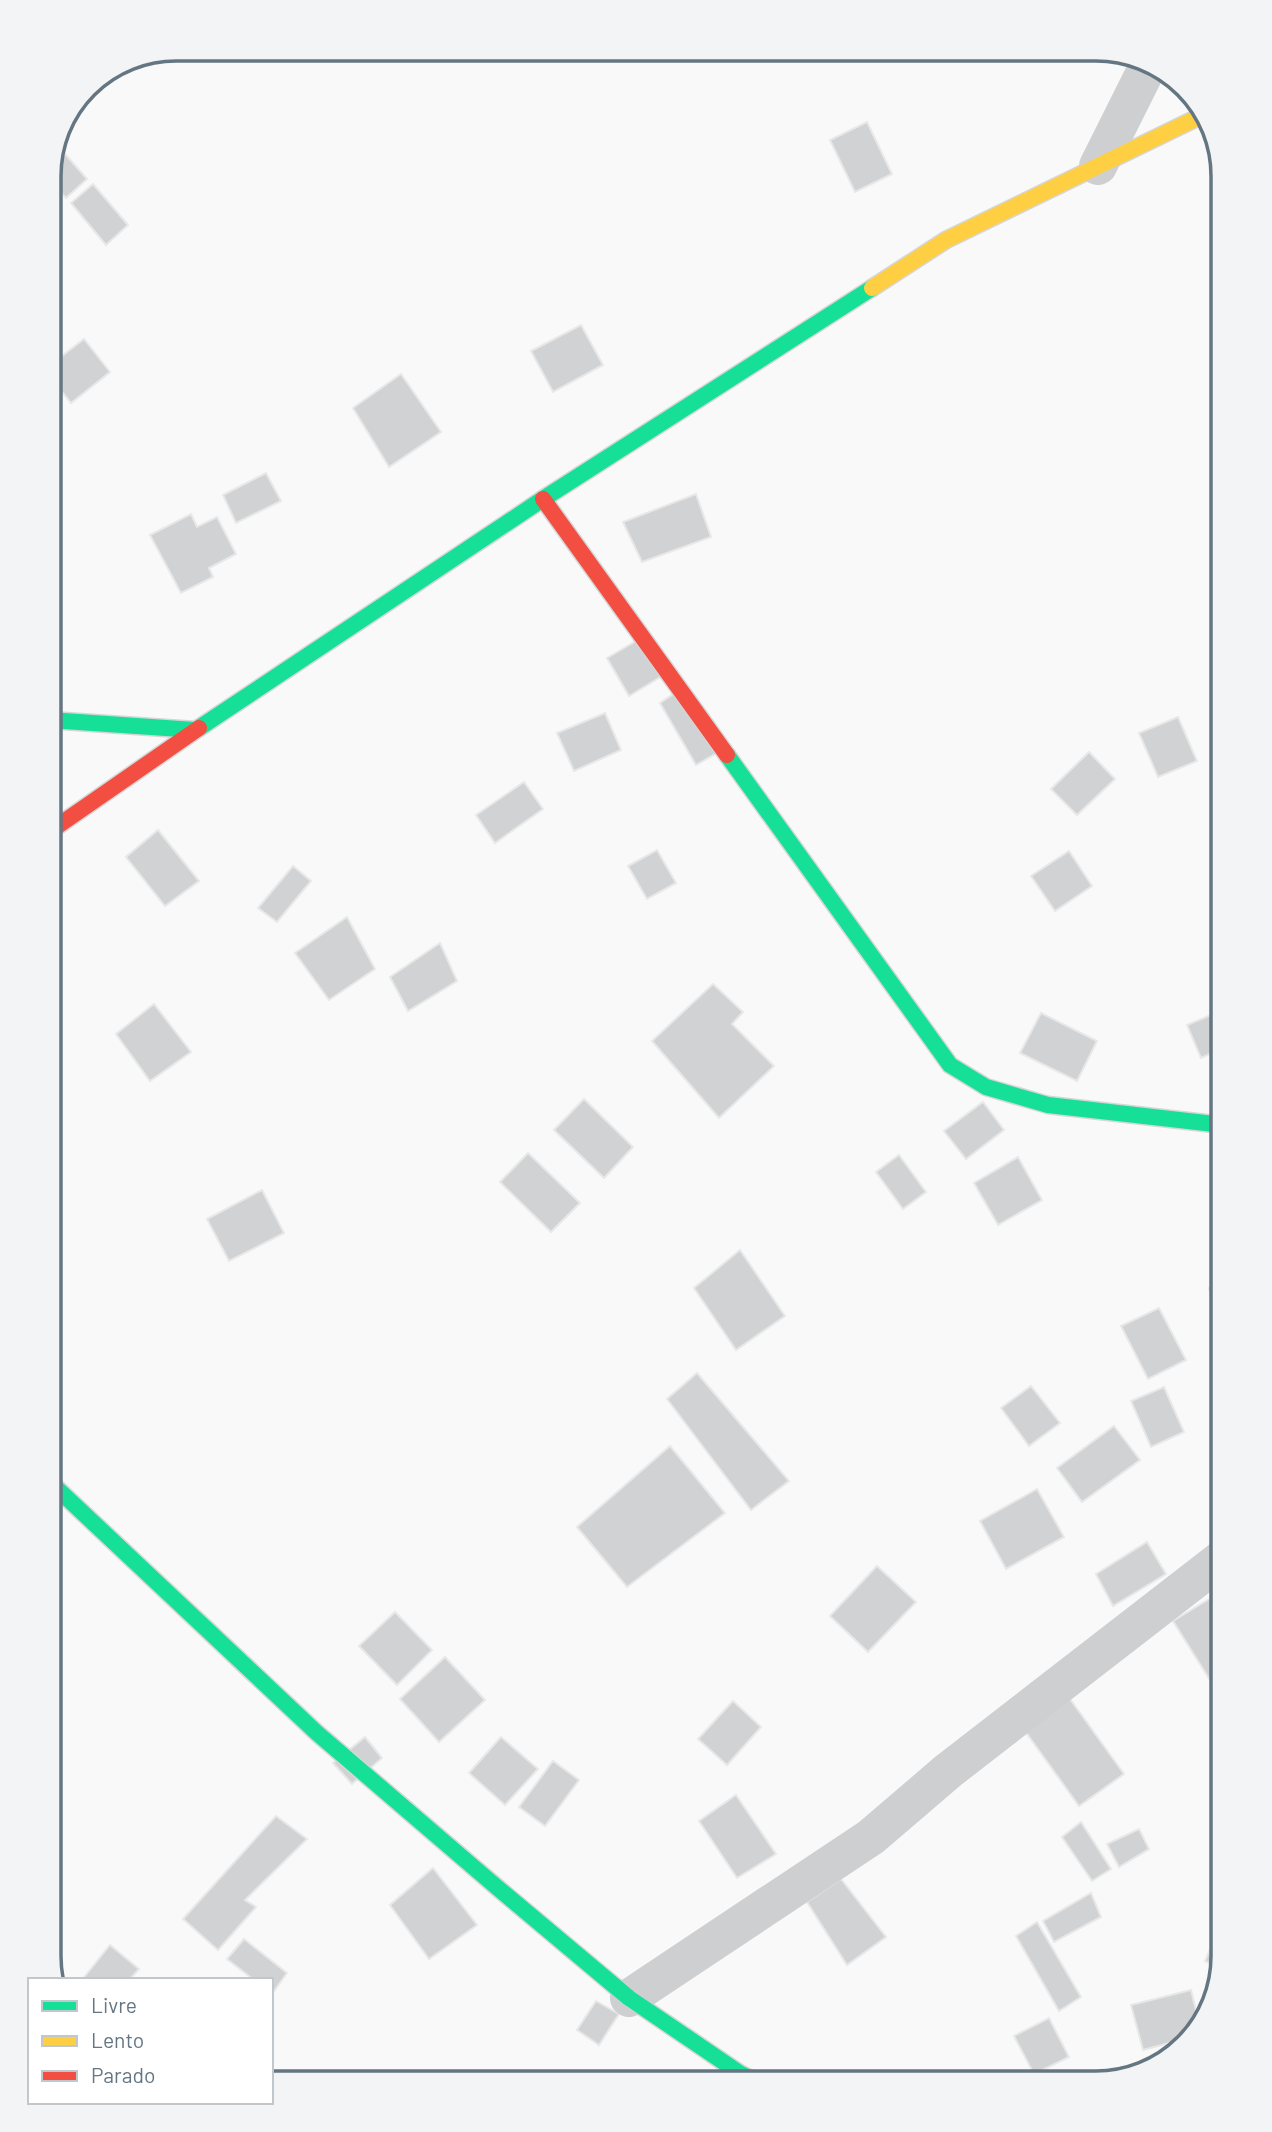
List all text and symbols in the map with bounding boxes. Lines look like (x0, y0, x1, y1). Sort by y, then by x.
legend (28, 1978, 273, 2104)
text: Livre (91, 1992, 137, 2017)
text: Lento (91, 2027, 144, 2052)
text: Parado (91, 2062, 155, 2087)

